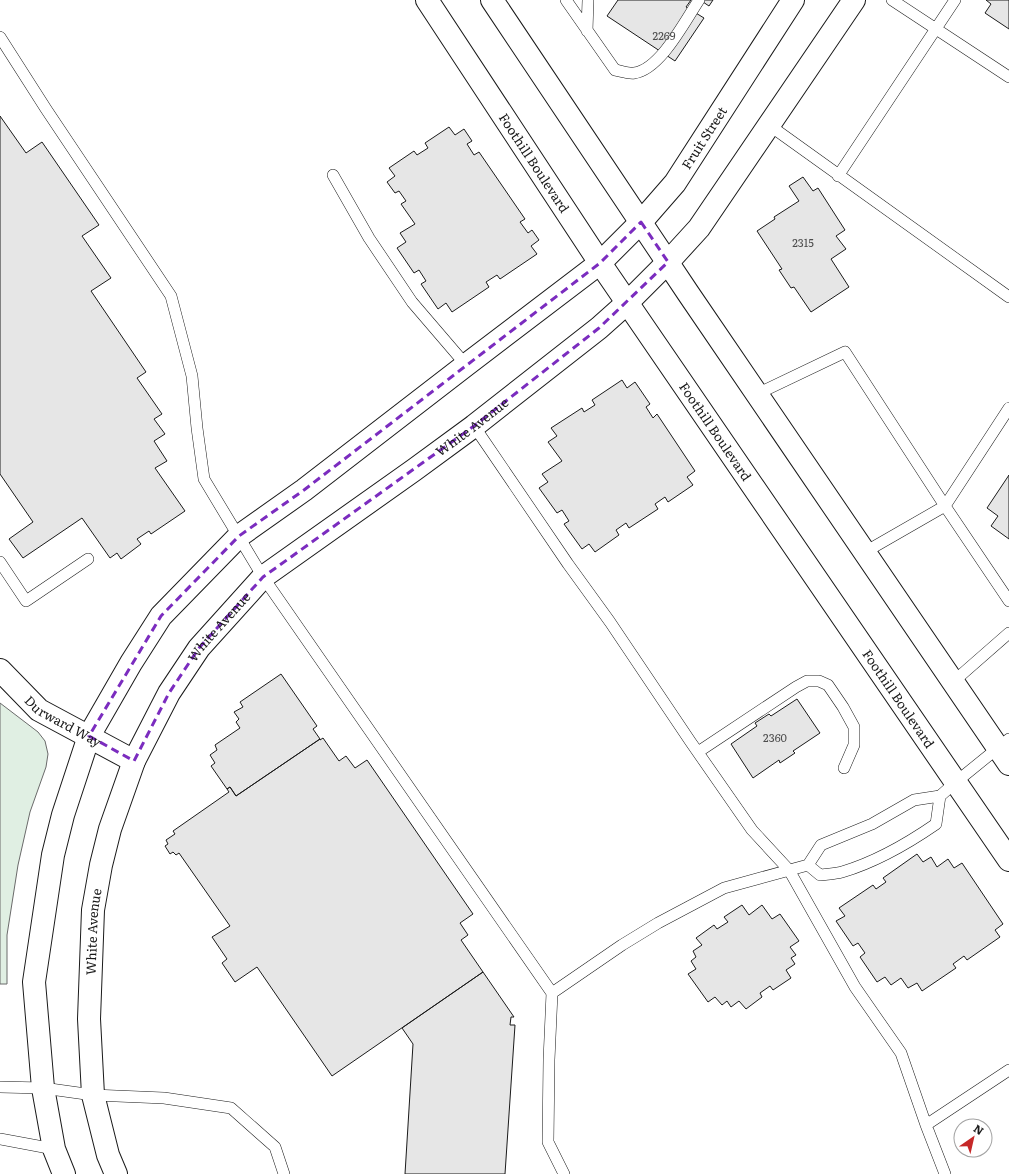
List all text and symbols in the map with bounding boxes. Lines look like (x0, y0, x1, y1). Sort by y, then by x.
house number: 2269 (653, 27, 676, 43)
street label: Fruit Street (676, 102, 731, 173)
street label: Foothill Boulevard (495, 109, 574, 216)
house number: 2315 (792, 234, 814, 250)
street label: Foothill Boulevard (675, 378, 756, 484)
street label: White Avenue (431, 392, 512, 460)
street label: White Avenue (183, 587, 254, 665)
street label: Foothill Boulevard (858, 645, 939, 752)
street label: Durward Way (21, 691, 105, 751)
house number: 2360 (763, 729, 787, 745)
street label: White Avenue (81, 886, 106, 975)
north arrow (953, 1118, 993, 1158)
text: N (971, 1120, 987, 1138)

